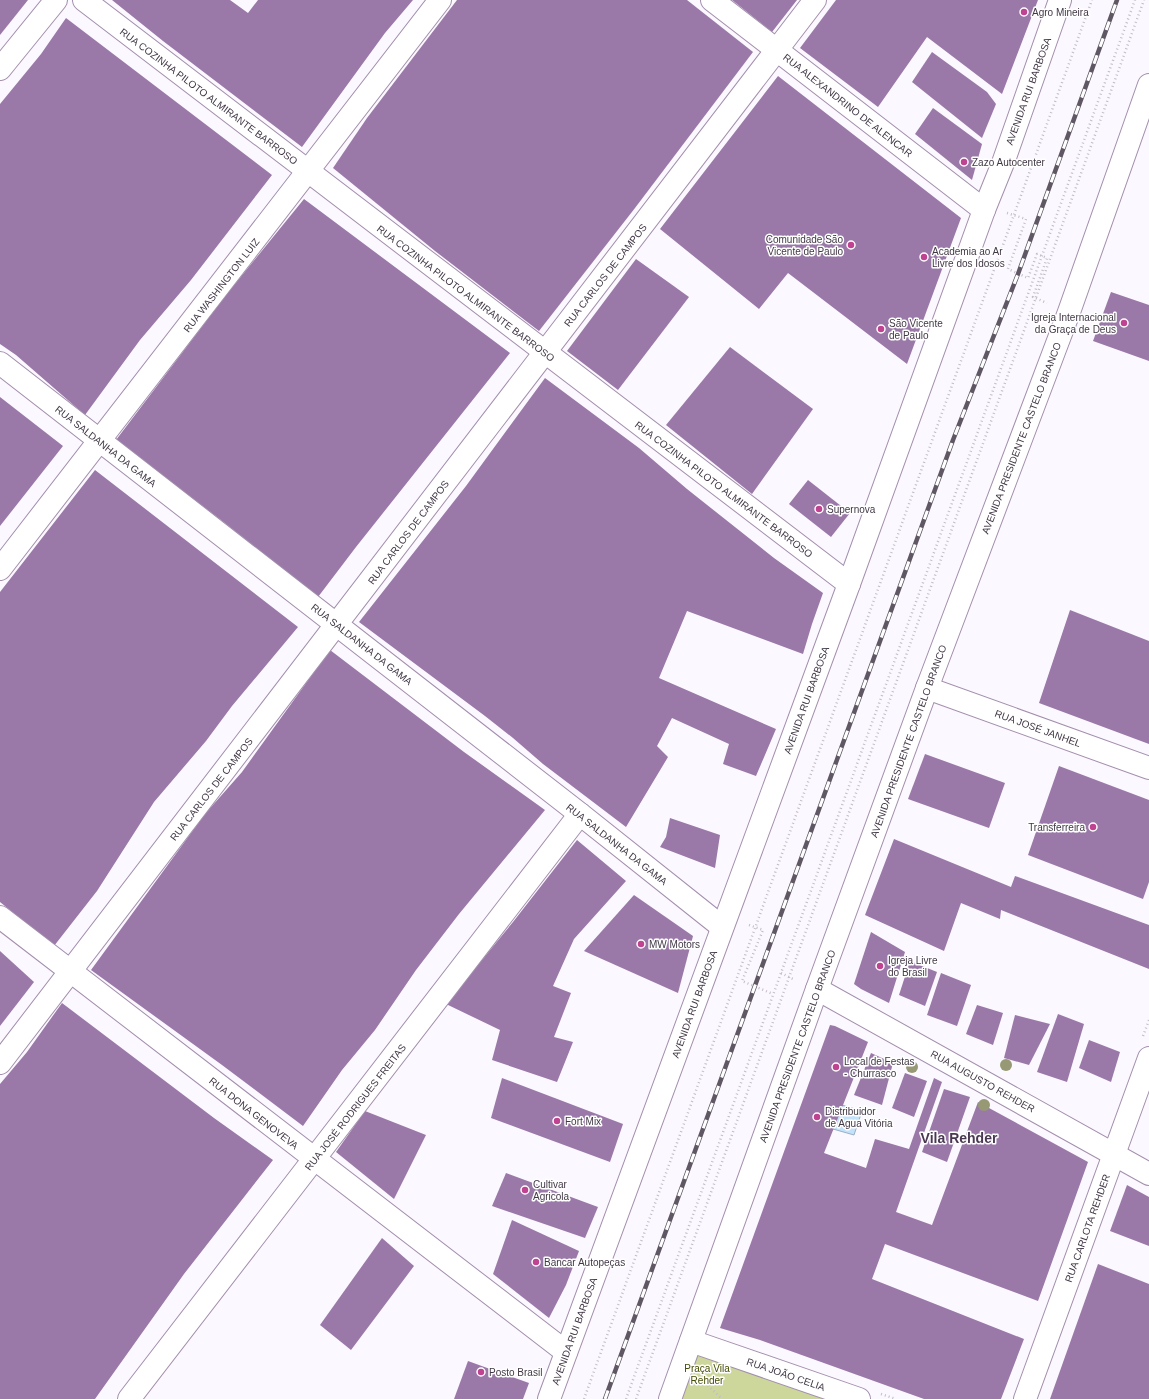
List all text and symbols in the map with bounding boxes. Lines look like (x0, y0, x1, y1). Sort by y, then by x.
marker: Agro Mineira (1019, 7, 1029, 17)
place label: Agro Mineira (1032, 7, 1089, 18)
street label: RUA COZINHA PILOTO ALMIRANTE BARROSO (118, 26, 300, 167)
street label: AVENIDA RUI BARBOSA (1004, 36, 1053, 146)
street label: RUA ALEXANDRINO DE ALENCAR (781, 52, 914, 159)
marker: Zazo Autocenter (959, 157, 969, 167)
place label: Zazo Autocenter (972, 157, 1045, 168)
street label: RUA CARLOS DE CAMPOS (562, 222, 649, 329)
street label: RUA COZINHA PILOTO ALMIRANTE BARROSO (375, 223, 557, 364)
place label: Comunidade São Vicente de Paulo (766, 234, 843, 257)
street label: RUA WASHINGTON LUIZ (181, 236, 261, 334)
marker: Comunidade São Vicente de Paulo (846, 240, 856, 250)
place label: Academia ao Ar Livre dos Idosos (932, 246, 1005, 269)
marker: Academia ao Ar Livre dos Idosos (919, 252, 929, 262)
place label: Igreja Internacional da Graça de Deus (1031, 312, 1116, 335)
place label: São Vicente de Paulo (889, 318, 943, 341)
marker: Igreja Internacional da Graça de Deus (1119, 318, 1129, 328)
marker: São Vicente de Paulo (876, 324, 886, 334)
street label: AVENIDA PRESIDENTE CASTELO BRANCO (980, 341, 1063, 536)
street label: RUA SALDANHA DA GAMA (53, 404, 159, 489)
street label: RUA COZINHA PILOTO ALMIRANTE BARROSO (633, 419, 815, 560)
street label: RUA CARLOS DE CAMPOS (366, 478, 451, 586)
marker: Supernova (814, 504, 824, 514)
place label: Supernova (827, 504, 876, 515)
street label: RUA SALDANHA DA GAMA (309, 602, 415, 687)
street label: AVENIDA PRESIDENTE CASTELO BRANCO (868, 643, 949, 839)
street label: AVENIDA RUI BARBOSA (782, 645, 831, 755)
street label: RUA JOSÉ JANHEL (993, 707, 1083, 749)
street label: RUA CARLOS DE CAMPOS (168, 736, 255, 843)
street label: RUA SALDANHA DA GAMA (564, 802, 670, 887)
place label: Transferreira (1028, 822, 1085, 833)
marker: Transferreira (1088, 822, 1098, 832)
marker: MW Motors (636, 939, 646, 949)
place label: MW Motors (649, 939, 700, 950)
street label: AVENIDA PRESIDENTE CASTELO BRANCO (757, 948, 838, 1144)
street label: AVENIDA RUI BARBOSA (670, 949, 719, 1059)
place label: Igreja Livre do Brasil (888, 955, 938, 978)
marker: Igreja Livre do Brasil (875, 961, 885, 971)
street label: RUA JOSÉ RODRIGUES FREITAS (302, 1041, 408, 1173)
street label: RUA AUGUSTO REHDER (929, 1048, 1037, 1115)
place label: Local de Festas - Churrasco (844, 1056, 915, 1079)
marker: Local de Festas - Churrasco (831, 1062, 841, 1072)
street label: RUA DONA GENOVEVA (207, 1075, 301, 1152)
place label: Distribuidor de Agua Vitória (825, 1106, 893, 1129)
marker: Distribuidor de Agua Vitória (812, 1112, 822, 1122)
marker: Fort Mix (552, 1116, 562, 1126)
place label: Fort Mix (565, 1116, 601, 1127)
district label: Vila Rehder (921, 1130, 998, 1146)
street label: RUA CARLOTA REHDER (1063, 1173, 1112, 1284)
place label: Cultivar Agricola (533, 1179, 570, 1202)
marker: Cultivar Agricola (520, 1185, 530, 1195)
marker: Bancar Autopeças (531, 1257, 541, 1267)
place label: Bancar Autopeças (544, 1257, 625, 1268)
street label: AVENIDA RUI BARBOSA (550, 1276, 599, 1386)
street label: RUA JOÃO CELIA (745, 1355, 827, 1393)
park label: Praça Vila Rehder (684, 1363, 730, 1386)
marker: Posto Brasil (476, 1367, 486, 1377)
place label: Posto Brasil (489, 1367, 542, 1378)

